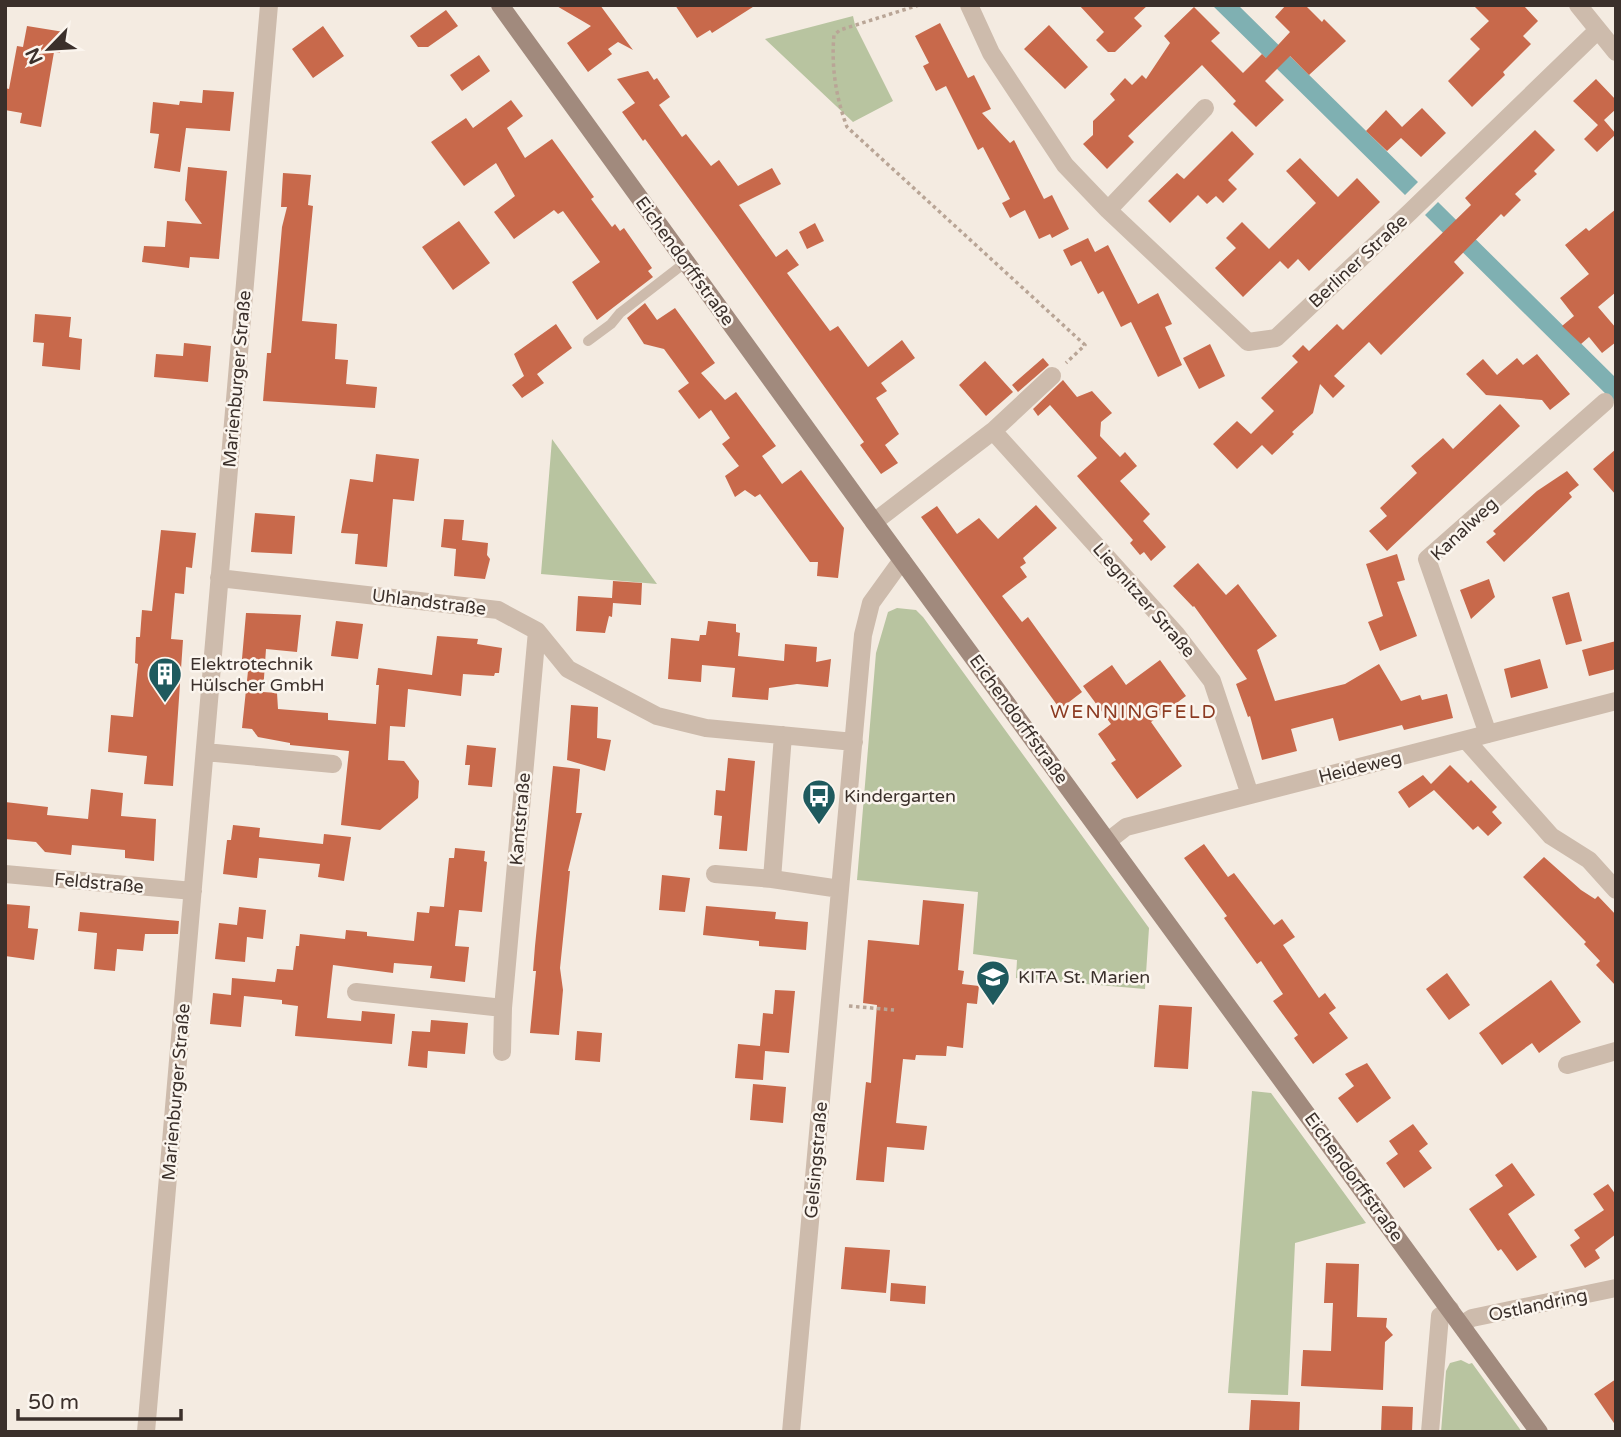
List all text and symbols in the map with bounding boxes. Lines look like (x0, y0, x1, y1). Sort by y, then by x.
north arrow (14, 14, 84, 84)
text: N (21, 44, 48, 67)
street label: Eichendorffstraße (631, 192, 739, 330)
street label: Berliner Straße (1304, 210, 1412, 312)
street label: Marienburger Straße (218, 289, 256, 469)
street label: Kanalweg (1426, 493, 1502, 565)
street label: Liegnitzer Straße (1088, 538, 1200, 662)
street label: Uhlandstraße (371, 584, 487, 620)
street label: Eichendorffstraße (965, 650, 1073, 788)
place label: Elektrotechnik Hülscher GmbH (190, 653, 325, 696)
building icon: Elektrotechnik Hülscher GmbH (146, 655, 184, 704)
district label: WENNINGFELD (1050, 701, 1218, 723)
street label: Heideweg (1316, 746, 1404, 788)
street label: Kantstraße (505, 772, 535, 866)
bus stop icon: Kindergarten (800, 777, 838, 826)
place label: Kindergarten (844, 785, 956, 807)
street label: Feldstraße (53, 868, 145, 898)
school or university icon: KITA St. Marien (974, 958, 1012, 1007)
place label: KITA St. Marien (1018, 966, 1150, 988)
street label: Marienburger Straße (157, 1002, 195, 1182)
street label: Gelsingstraße (800, 1101, 832, 1219)
street label: Eichendorffstraße (1300, 1108, 1408, 1246)
street label: Ostlandring (1487, 1284, 1589, 1326)
scale bar (18, 1378, 180, 1422)
text: 50 m (28, 1390, 79, 1415)

